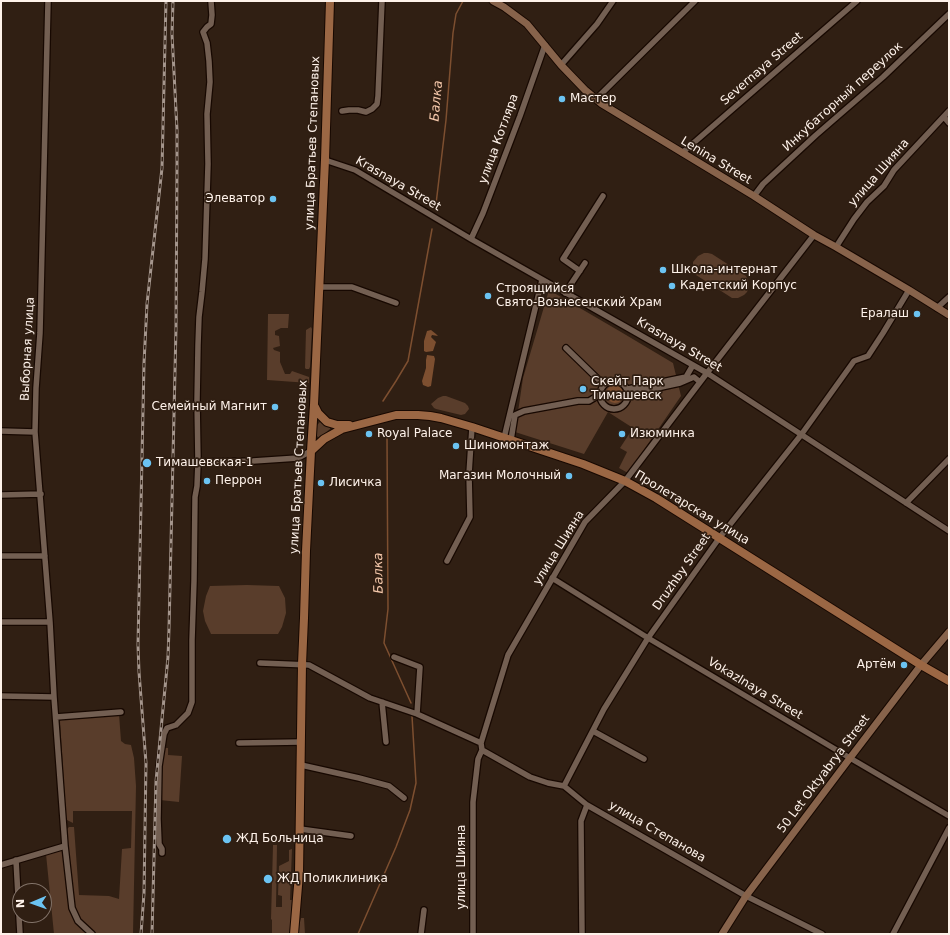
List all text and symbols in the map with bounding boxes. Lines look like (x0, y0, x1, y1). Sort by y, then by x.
street label: Severnaya Street (718, 29, 806, 109)
street label: Инкубаторный переулок (780, 39, 906, 155)
street label: улица Братьев Степановых (303, 56, 323, 230)
water label: Балка (427, 80, 447, 122)
street label: улица Котляра (476, 92, 522, 186)
place label: Мастер (570, 92, 616, 106)
marker: Мастер (557, 94, 567, 104)
street label: Lenina Street (678, 134, 754, 188)
street label: улица Шияна (846, 136, 912, 210)
street label: Krasnaya Street (353, 154, 443, 214)
place label: Элеватор (205, 192, 265, 206)
marker: Элеватор (268, 194, 278, 204)
place label: Школа-интернат (671, 263, 778, 277)
marker: Школа-интернат (658, 265, 668, 275)
place label: Кадетский Корпус (680, 279, 797, 293)
marker: Кадетский Корпус (667, 281, 677, 291)
place label: Строящийся Свято-Вознесенский Храм (496, 282, 662, 310)
marker: Строящийся Свято-Вознесенский Храм (483, 291, 493, 301)
street label: Выборная улица (18, 296, 38, 402)
place label: Ералаш (860, 307, 909, 321)
marker: Ералаш (912, 309, 922, 319)
street label: Krasnaya Street (634, 315, 724, 375)
place label: Скейт Парк Тимашевск (591, 375, 664, 403)
street label: улица Братьев Степановых (287, 380, 311, 554)
marker: Скейт Парк Тимашевск (578, 384, 588, 394)
place label: Семейный Магнит (151, 400, 267, 414)
marker: Семейный Магнит (270, 402, 280, 412)
place label: Royal Palace (377, 427, 452, 441)
place label: Изюминка (630, 427, 695, 441)
marker: Royal Palace (364, 429, 374, 439)
marker: Изюминка (617, 429, 627, 439)
place label: Шиномонтаж (464, 439, 549, 453)
marker: Шиномонтаж (451, 441, 461, 451)
place label: Тимашевская-1 (156, 456, 253, 470)
marker: Тимашевская-1 (141, 457, 153, 469)
street label: Пролетарская улица (632, 468, 752, 548)
place label: Магазин Молочный (439, 469, 561, 483)
marker: Магазин Молочный (564, 471, 574, 481)
place label: Перрон (215, 474, 262, 488)
marker: Перрон (202, 476, 212, 486)
place label: Лисичка (329, 476, 382, 490)
marker: Лисичка (316, 478, 326, 488)
street label: улица Шияна (530, 508, 588, 588)
street label: Druzhby Street (650, 531, 714, 613)
water label: Балка (371, 552, 387, 594)
street label: Vokazlnaya Street (705, 655, 805, 723)
place label: Артём (857, 658, 896, 672)
marker: Артём (899, 660, 909, 670)
street label: 50 Let Oktyabrya Street (775, 712, 873, 836)
street label: улица Степанова (606, 798, 708, 866)
street label: улица Шияна (455, 825, 469, 909)
place label: ЖД Больница (236, 832, 324, 846)
marker: ЖД Больница (221, 833, 233, 845)
place label: ЖД Поликлиника (277, 872, 388, 886)
marker: ЖД Поликлиника (262, 873, 274, 885)
north arrow (12, 883, 52, 923)
text: N (14, 899, 27, 908)

